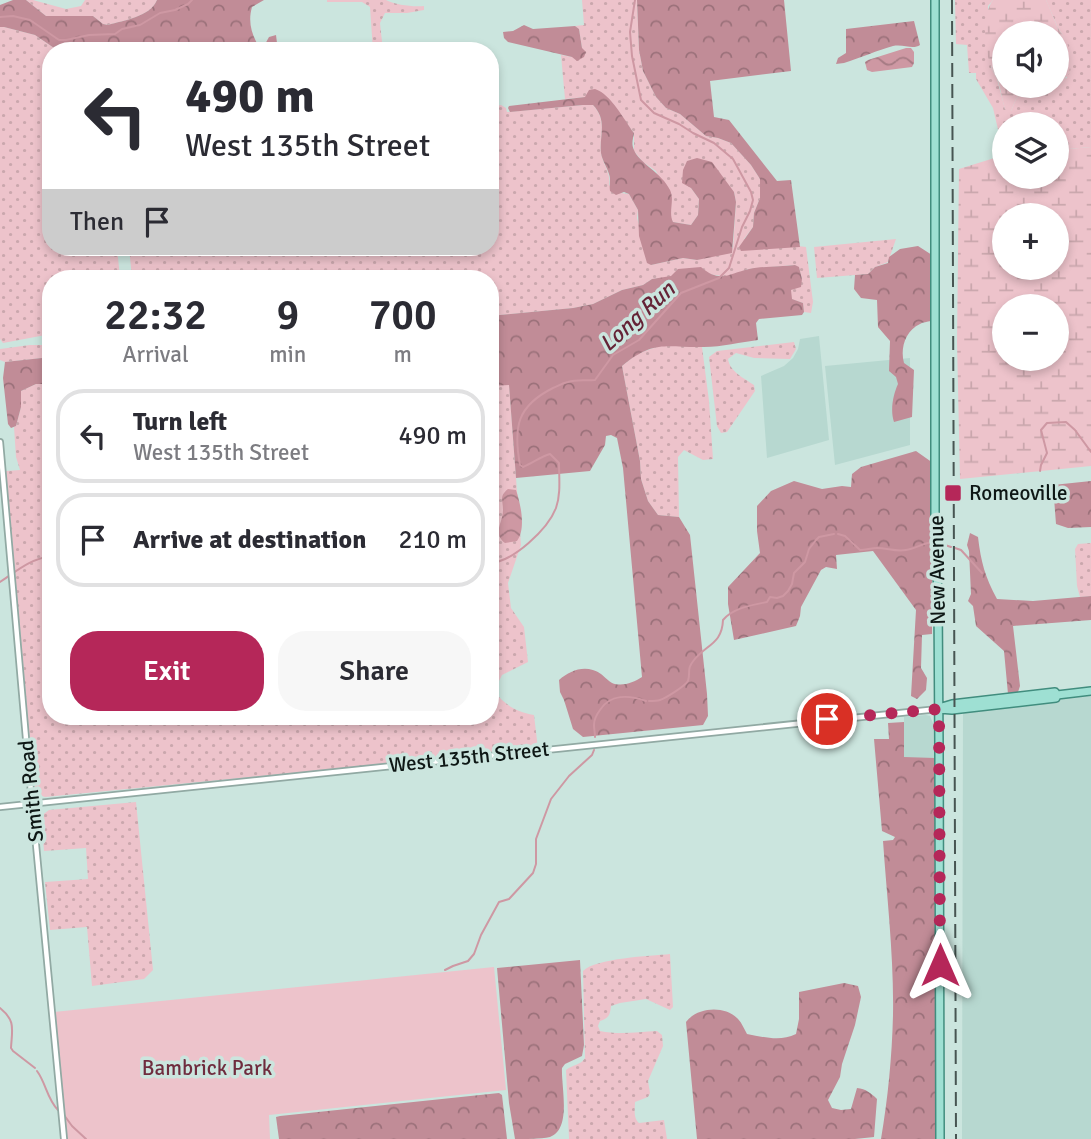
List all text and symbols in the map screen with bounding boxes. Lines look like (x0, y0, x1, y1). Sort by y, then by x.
map controls (992, 21, 1069, 371)
button: sound (992, 21, 1069, 98)
text: 490 m (185, 66, 315, 126)
icon: left (70, 70, 161, 161)
button: layers (992, 112, 1069, 189)
text: West 135th Street (185, 126, 430, 165)
icon: arrive (138, 203, 176, 241)
button: + (992, 203, 1069, 280)
text: Then (70, 206, 124, 238)
water label: Long Run (594, 274, 682, 358)
text: 22:32 (104, 290, 207, 341)
text: 9 (276, 290, 299, 341)
text: 700 (369, 290, 437, 341)
button: − (992, 294, 1069, 371)
text: Arrival (122, 340, 189, 369)
text: min (269, 340, 306, 369)
text: m (393, 340, 412, 369)
text: Turn left (133, 406, 227, 438)
icon: left (74, 417, 112, 455)
text: 490 m (398, 420, 467, 452)
text: West 135th Street (133, 438, 309, 467)
place label: Romeoville (969, 480, 1068, 506)
marker: Romeoville (943, 483, 963, 503)
street label: New Avenue (923, 515, 951, 625)
icon: arrive (74, 521, 112, 559)
text: Arrive at destination (133, 524, 366, 556)
text: 210 m (398, 524, 467, 556)
button: Exit (70, 631, 264, 711)
button: Share (278, 631, 471, 711)
pin (797, 689, 857, 749)
icon: arrive (808, 700, 846, 738)
street label: West 135th Street (388, 736, 550, 778)
street label: Smith Road (13, 739, 49, 843)
position arrow (903, 928, 977, 1002)
park label: Bambrick Park (142, 1055, 273, 1081)

